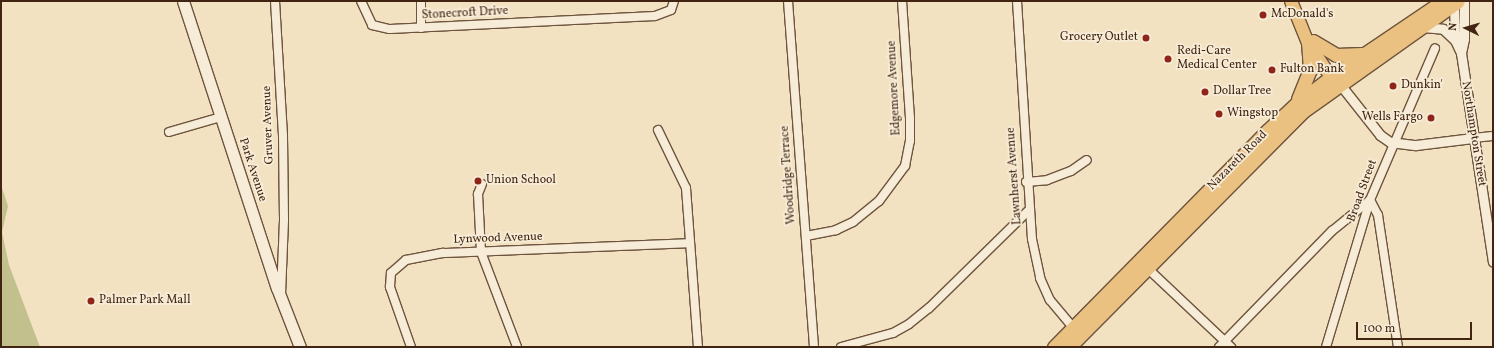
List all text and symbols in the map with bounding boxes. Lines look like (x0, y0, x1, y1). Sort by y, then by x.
street label: Stonecroft Drive (421, 5, 509, 23)
place label: McDonald's (1271, 8, 1333, 22)
north arrow (1446, 8, 1486, 48)
marker: McDonald's (1258, 10, 1268, 20)
text: N (1446, 22, 1461, 32)
place label: Grocery Outlet (1060, 31, 1138, 45)
marker: Grocery Outlet (1141, 33, 1151, 43)
street label: Edgemore Avenue (885, 40, 905, 136)
place label: Redi-Care Medical Center (1177, 45, 1257, 73)
marker: Redi-Care Medical Center (1162, 53, 1174, 65)
place label: Fulton Bank (1280, 63, 1344, 77)
marker: Fulton Bank (1267, 65, 1277, 75)
place label: Dunkin' (1401, 79, 1443, 93)
street label: Northampton Street (1458, 80, 1488, 188)
marker: Dunkin' (1388, 81, 1398, 91)
street label: Gruver Avenue (260, 85, 278, 165)
place label: Dollar Tree (1213, 85, 1272, 99)
marker: Dollar Tree (1200, 87, 1210, 97)
place label: Wingstop (1227, 107, 1278, 121)
marker: Wingstop (1214, 109, 1224, 119)
place label: Wells Fargo (1362, 111, 1423, 125)
marker: Wells Fargo (1426, 113, 1436, 123)
street label: Woodridge Terrace (778, 125, 800, 225)
street label: Lawnherst Avenue (1004, 127, 1026, 225)
street label: Nazareth Road (1205, 128, 1271, 194)
street label: Park Avenue (235, 136, 269, 204)
street label: Broad Street (1345, 158, 1381, 224)
place label: Union School (486, 174, 556, 188)
marker: Union School (473, 176, 483, 186)
street label: Lynwood Avenue (453, 230, 543, 248)
place label: Palmer Park Mall (99, 294, 191, 308)
marker: Palmer Park Mall (86, 296, 96, 306)
scale bar (1358, 314, 1474, 340)
text: 100 m (1363, 321, 1395, 337)

